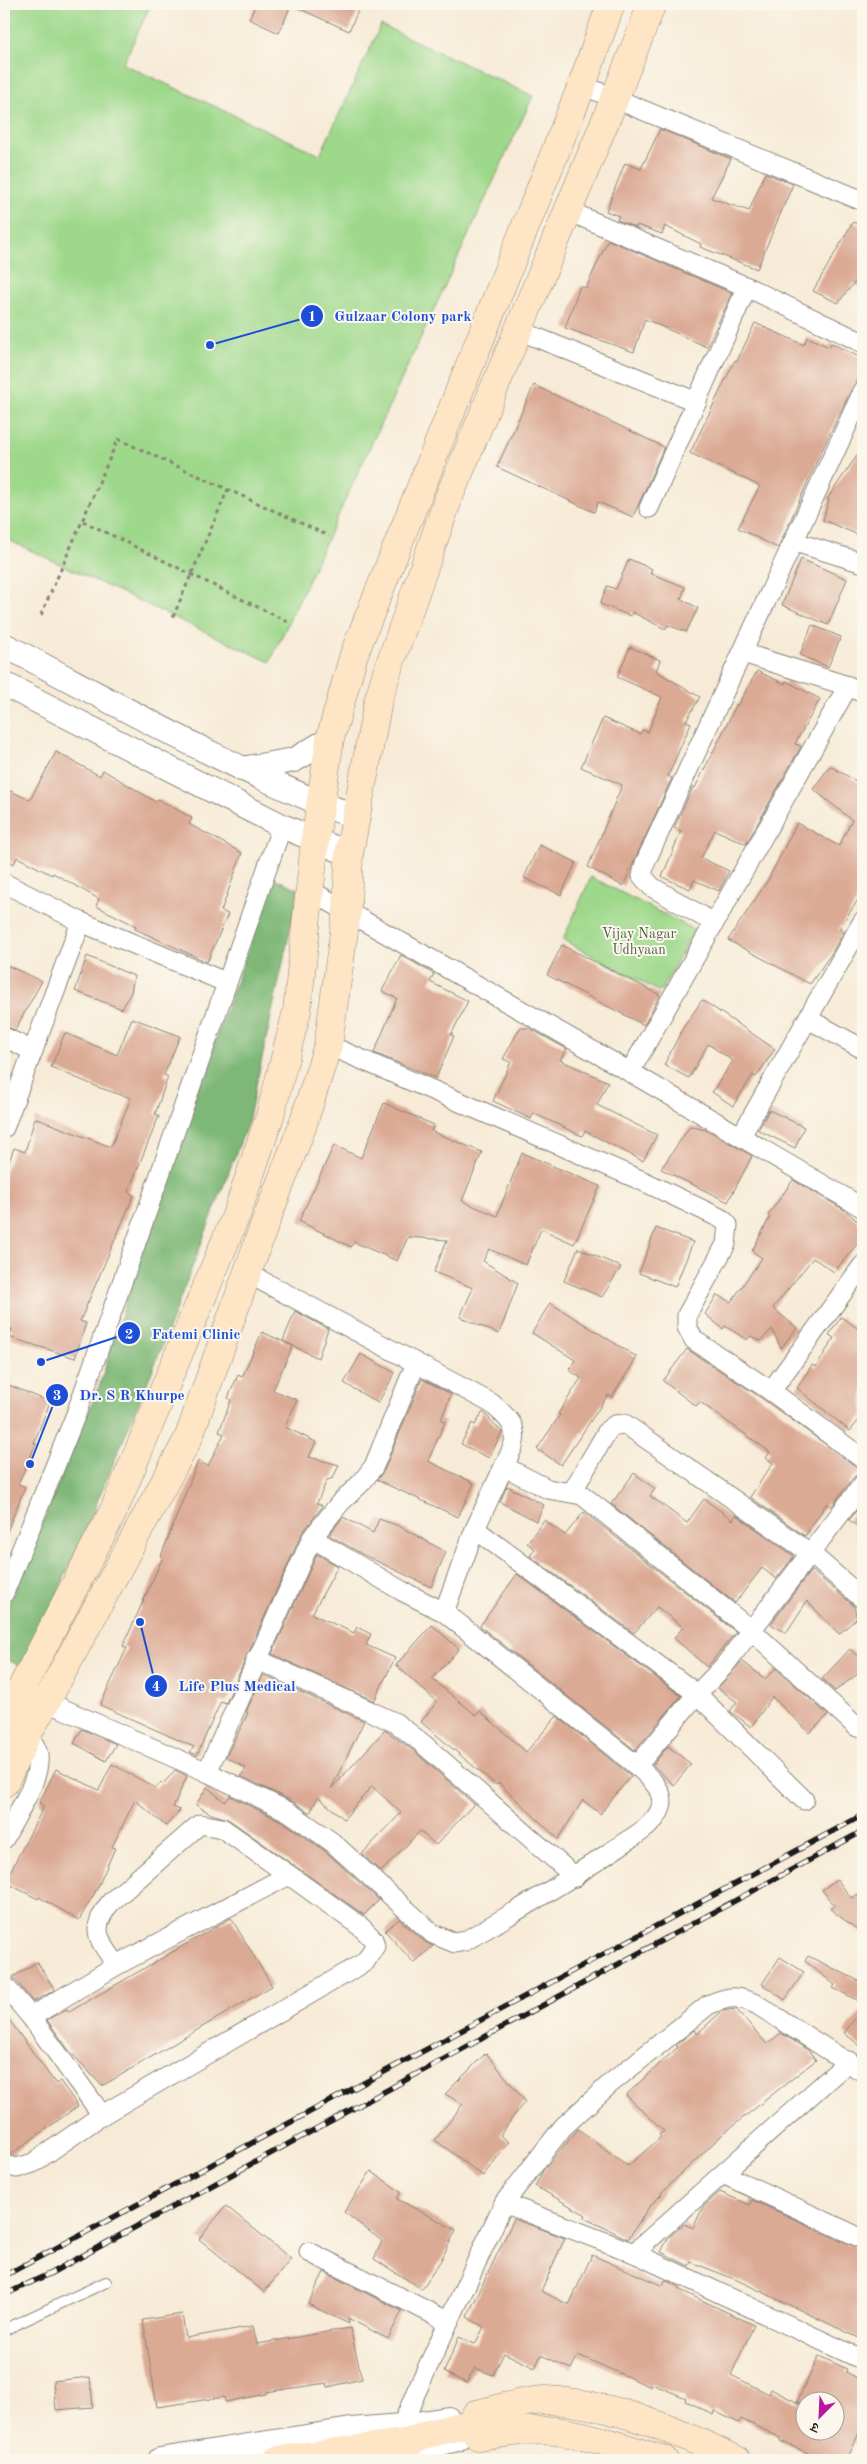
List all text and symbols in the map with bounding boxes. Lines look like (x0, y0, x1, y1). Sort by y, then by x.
callout: Gulzaar Colony park (300, 301, 482, 331)
text: 1 (308, 310, 316, 325)
text: Gulzaar Colony park (334, 310, 472, 325)
park label: Vijay Nagar Udhyaan (602, 927, 676, 957)
callout: Fatemi Clinic (116, 1318, 250, 1348)
text: 2 (125, 1328, 133, 1343)
text: Fatemi Clinic (151, 1328, 241, 1343)
callout: Dr. S R Khurpe (44, 1380, 195, 1410)
text: 3 (53, 1389, 61, 1404)
text: Dr. S R Khurpe (79, 1389, 185, 1404)
callout: Life Plus Medical (144, 1671, 306, 1701)
text: 4 (152, 1680, 160, 1695)
text: Life Plus Medical (178, 1680, 296, 1695)
north arrow (794, 2392, 844, 2442)
text: उ (808, 2419, 822, 2435)

